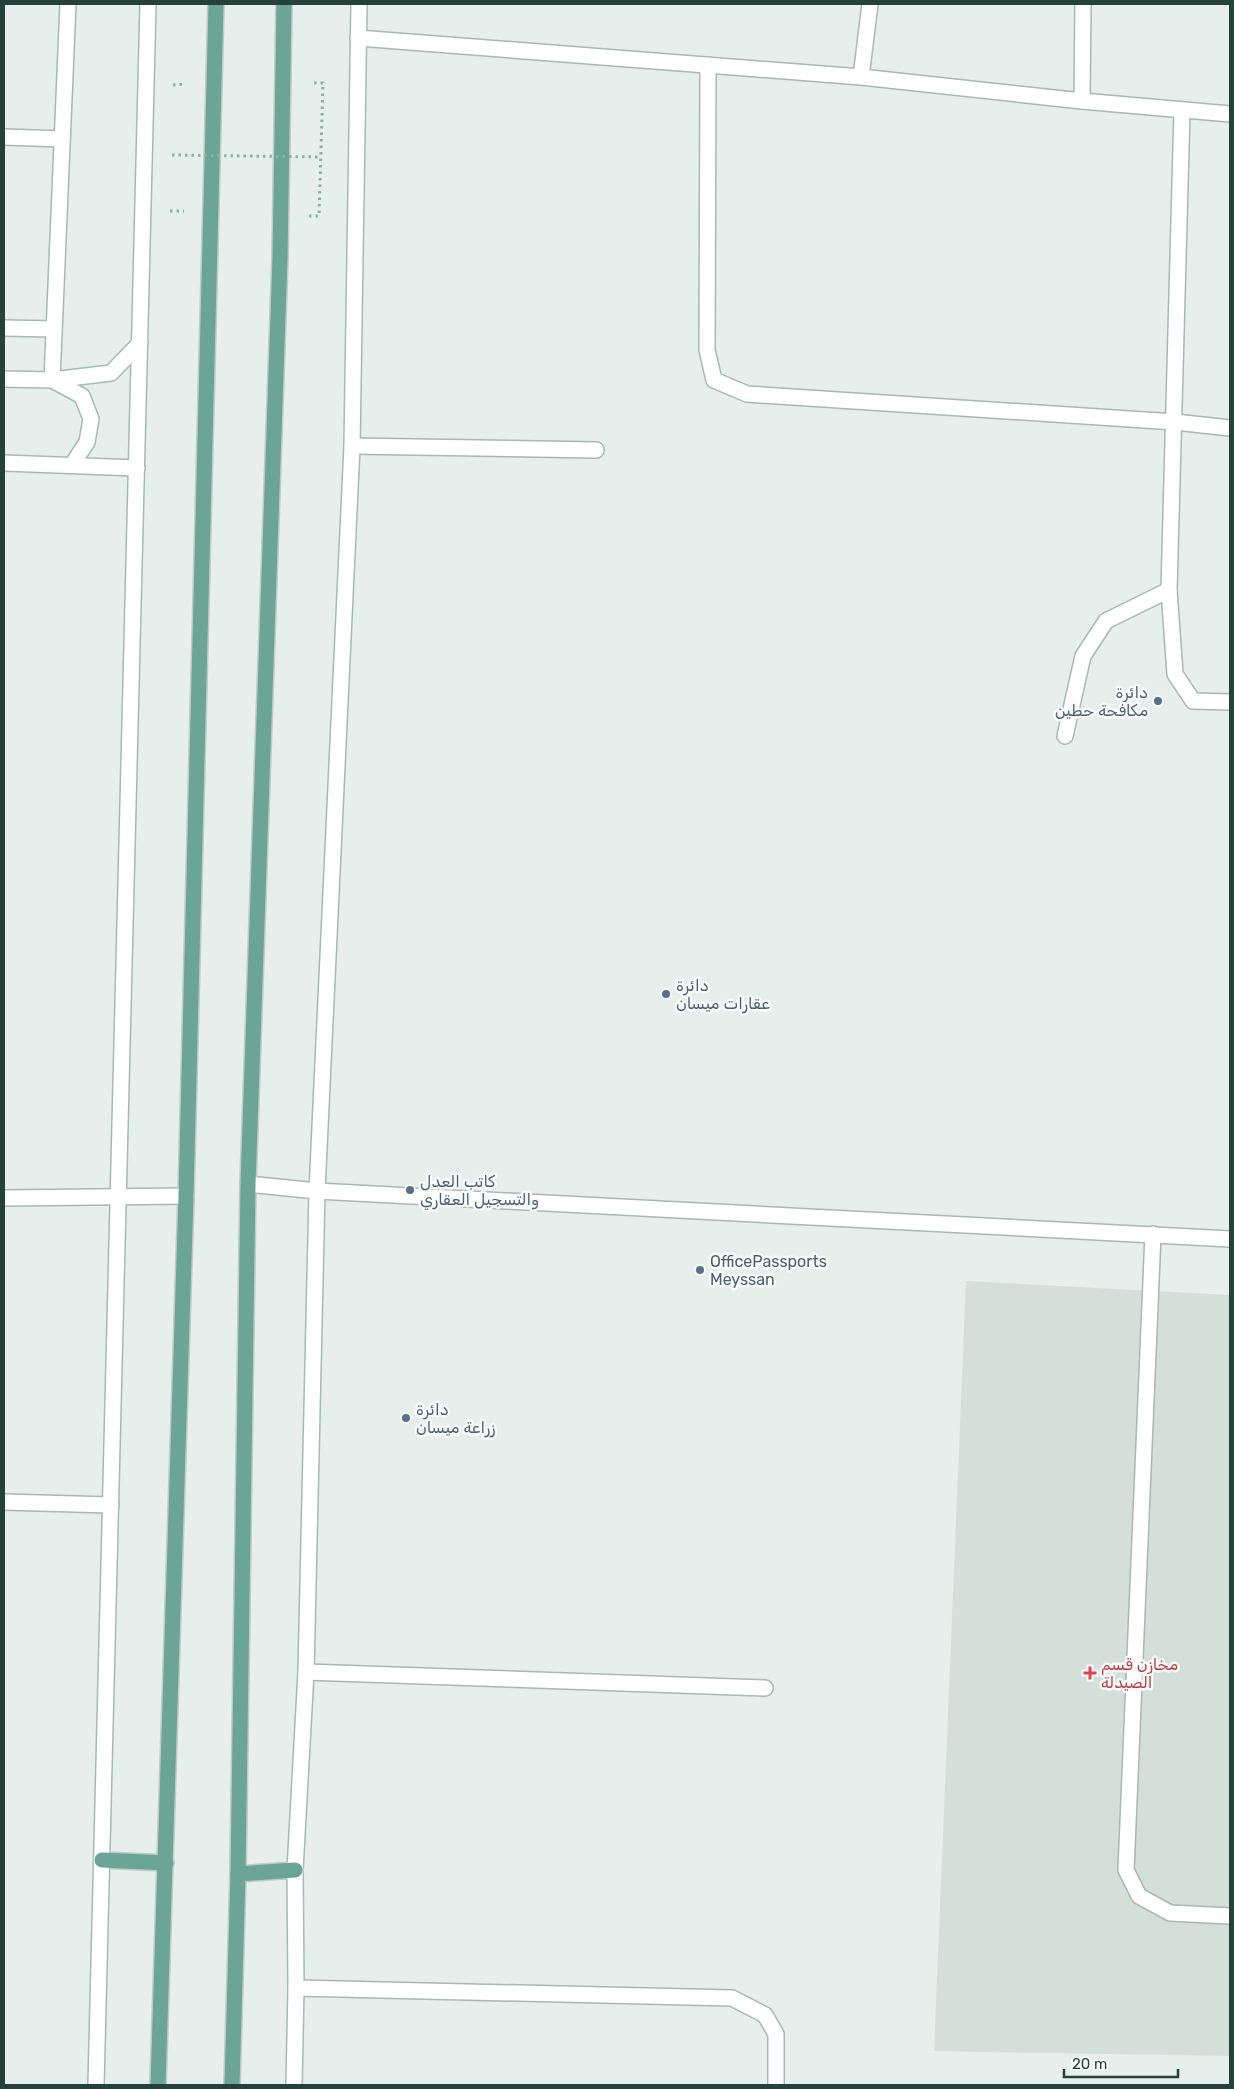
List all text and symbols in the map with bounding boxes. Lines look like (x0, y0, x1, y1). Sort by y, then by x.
place label: دائرة مكافحة حطين (1055, 683, 1148, 720)
marker: دائرة مكافحة حطين (1152, 695, 1164, 707)
place label: دائرة عقارات ميسان (676, 976, 770, 1014)
marker: دائرة عقارات ميسان (660, 988, 672, 1000)
place label: كاتب العدل والتسجيل العقاري (420, 1172, 539, 1211)
marker: كاتب العدل والتسجيل العقاري (404, 1184, 416, 1196)
place label: OfficePassports Meyssan (710, 1252, 827, 1289)
marker: OfficePassports Meyssan (694, 1264, 706, 1276)
place label: دائرة زراعة ميسان (416, 1400, 496, 1438)
marker: دائرة زراعة ميسان (400, 1412, 412, 1424)
place label: مخازن قسم الصيدلة (1101, 1655, 1178, 1692)
marker: مخازن قسم الصيدلة (1083, 1666, 1097, 1680)
scale bar (1064, 2046, 1178, 2078)
text: 20 m (1072, 2055, 1107, 2073)

